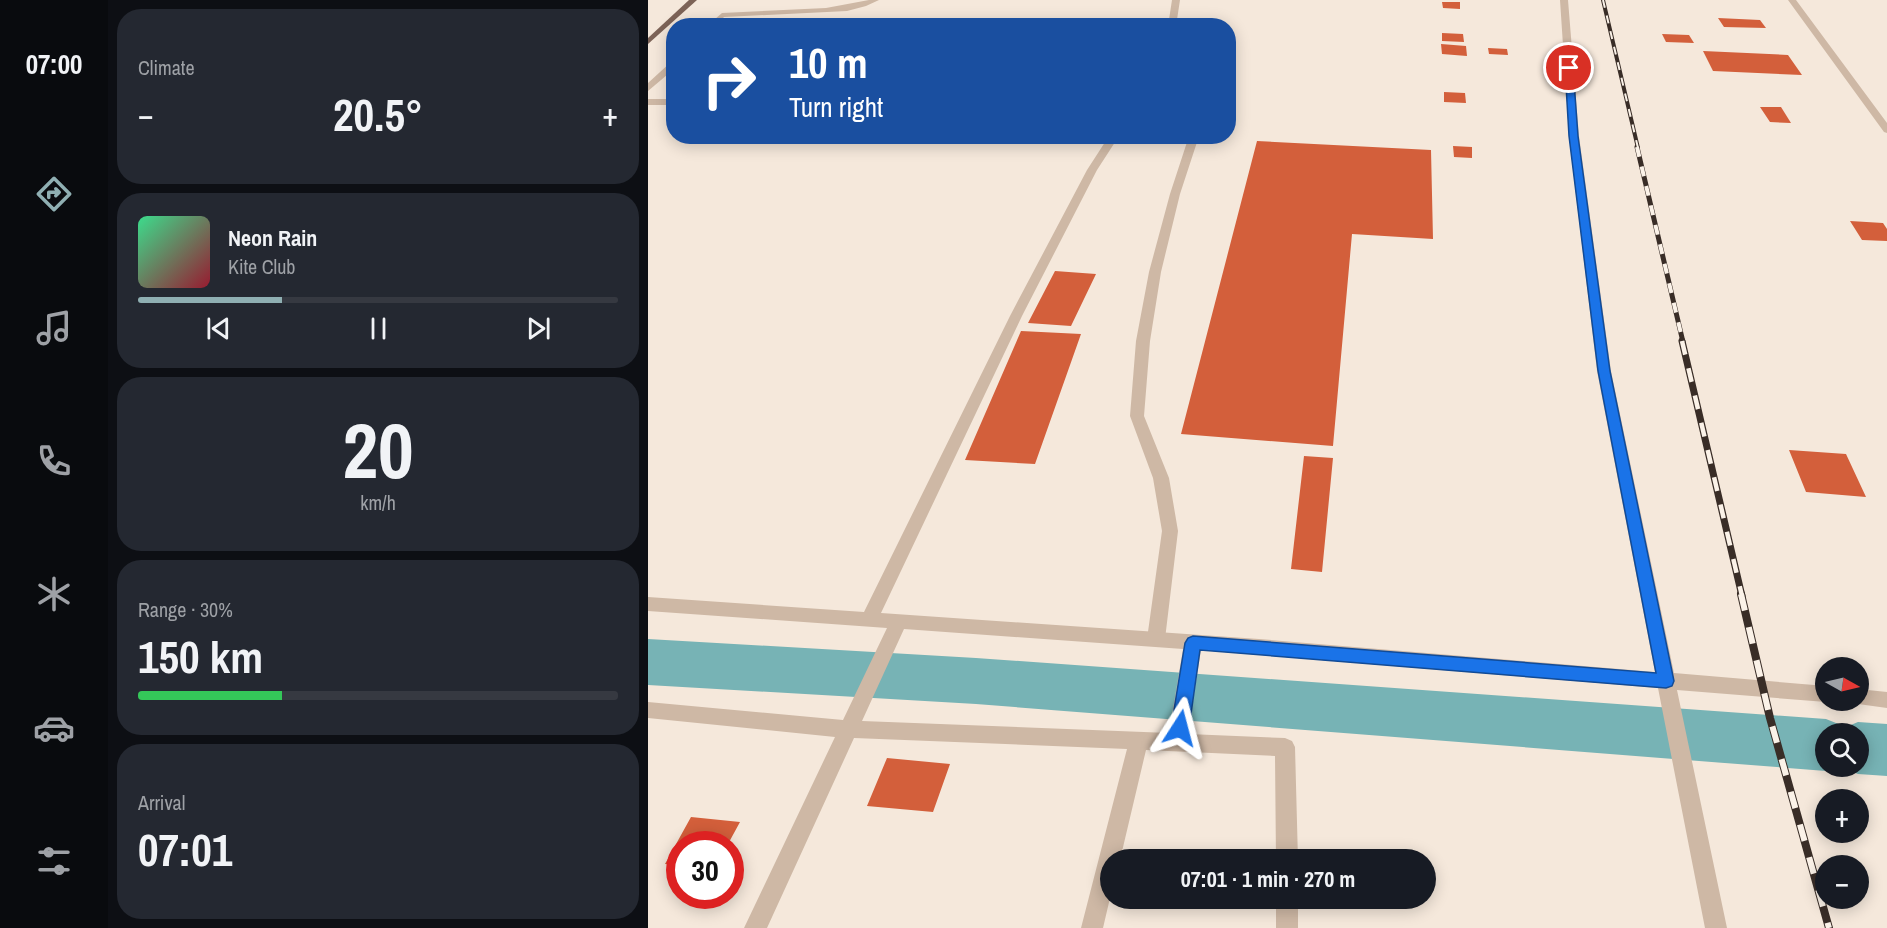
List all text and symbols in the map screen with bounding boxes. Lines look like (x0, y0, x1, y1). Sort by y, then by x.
text: 10 m (789, 35, 868, 91)
icon: right (690, 42, 768, 120)
pin (1543, 42, 1594, 93)
text: 07:00 (26, 46, 82, 82)
icon: arrive (1552, 51, 1585, 84)
text: Climate (138, 54, 195, 81)
text: 20.5° (333, 84, 423, 145)
text: Turn right (789, 89, 883, 125)
text: − (138, 92, 154, 136)
text: + (602, 92, 618, 136)
icon: directions (33, 173, 75, 215)
text: Neon Rain (228, 223, 317, 253)
text: Kite Club (228, 253, 295, 280)
icon: music (33, 307, 75, 349)
icon: previous (202, 312, 235, 345)
icon: pause (362, 312, 395, 345)
icon: next (522, 312, 555, 345)
text: 20 (342, 397, 414, 502)
icon: phone (33, 440, 75, 482)
text: km/h (360, 489, 396, 516)
icon: climate (33, 573, 75, 615)
text: Range · 30% (138, 596, 233, 623)
text: 150 km (138, 626, 263, 687)
north arrow (1815, 657, 1869, 711)
map controls (1815, 657, 1869, 909)
position arrow (1148, 696, 1212, 760)
icon: car (33, 707, 75, 749)
button: search (1815, 723, 1869, 777)
text: Arrival (138, 789, 185, 816)
button: + (1815, 789, 1869, 843)
text: 07:01 (138, 819, 232, 880)
speed limit sign: 30 (666, 831, 744, 909)
icon: filters (33, 840, 75, 882)
button: − (1815, 855, 1869, 909)
text: 07:01 · 1 min · 270 m (1181, 864, 1355, 894)

